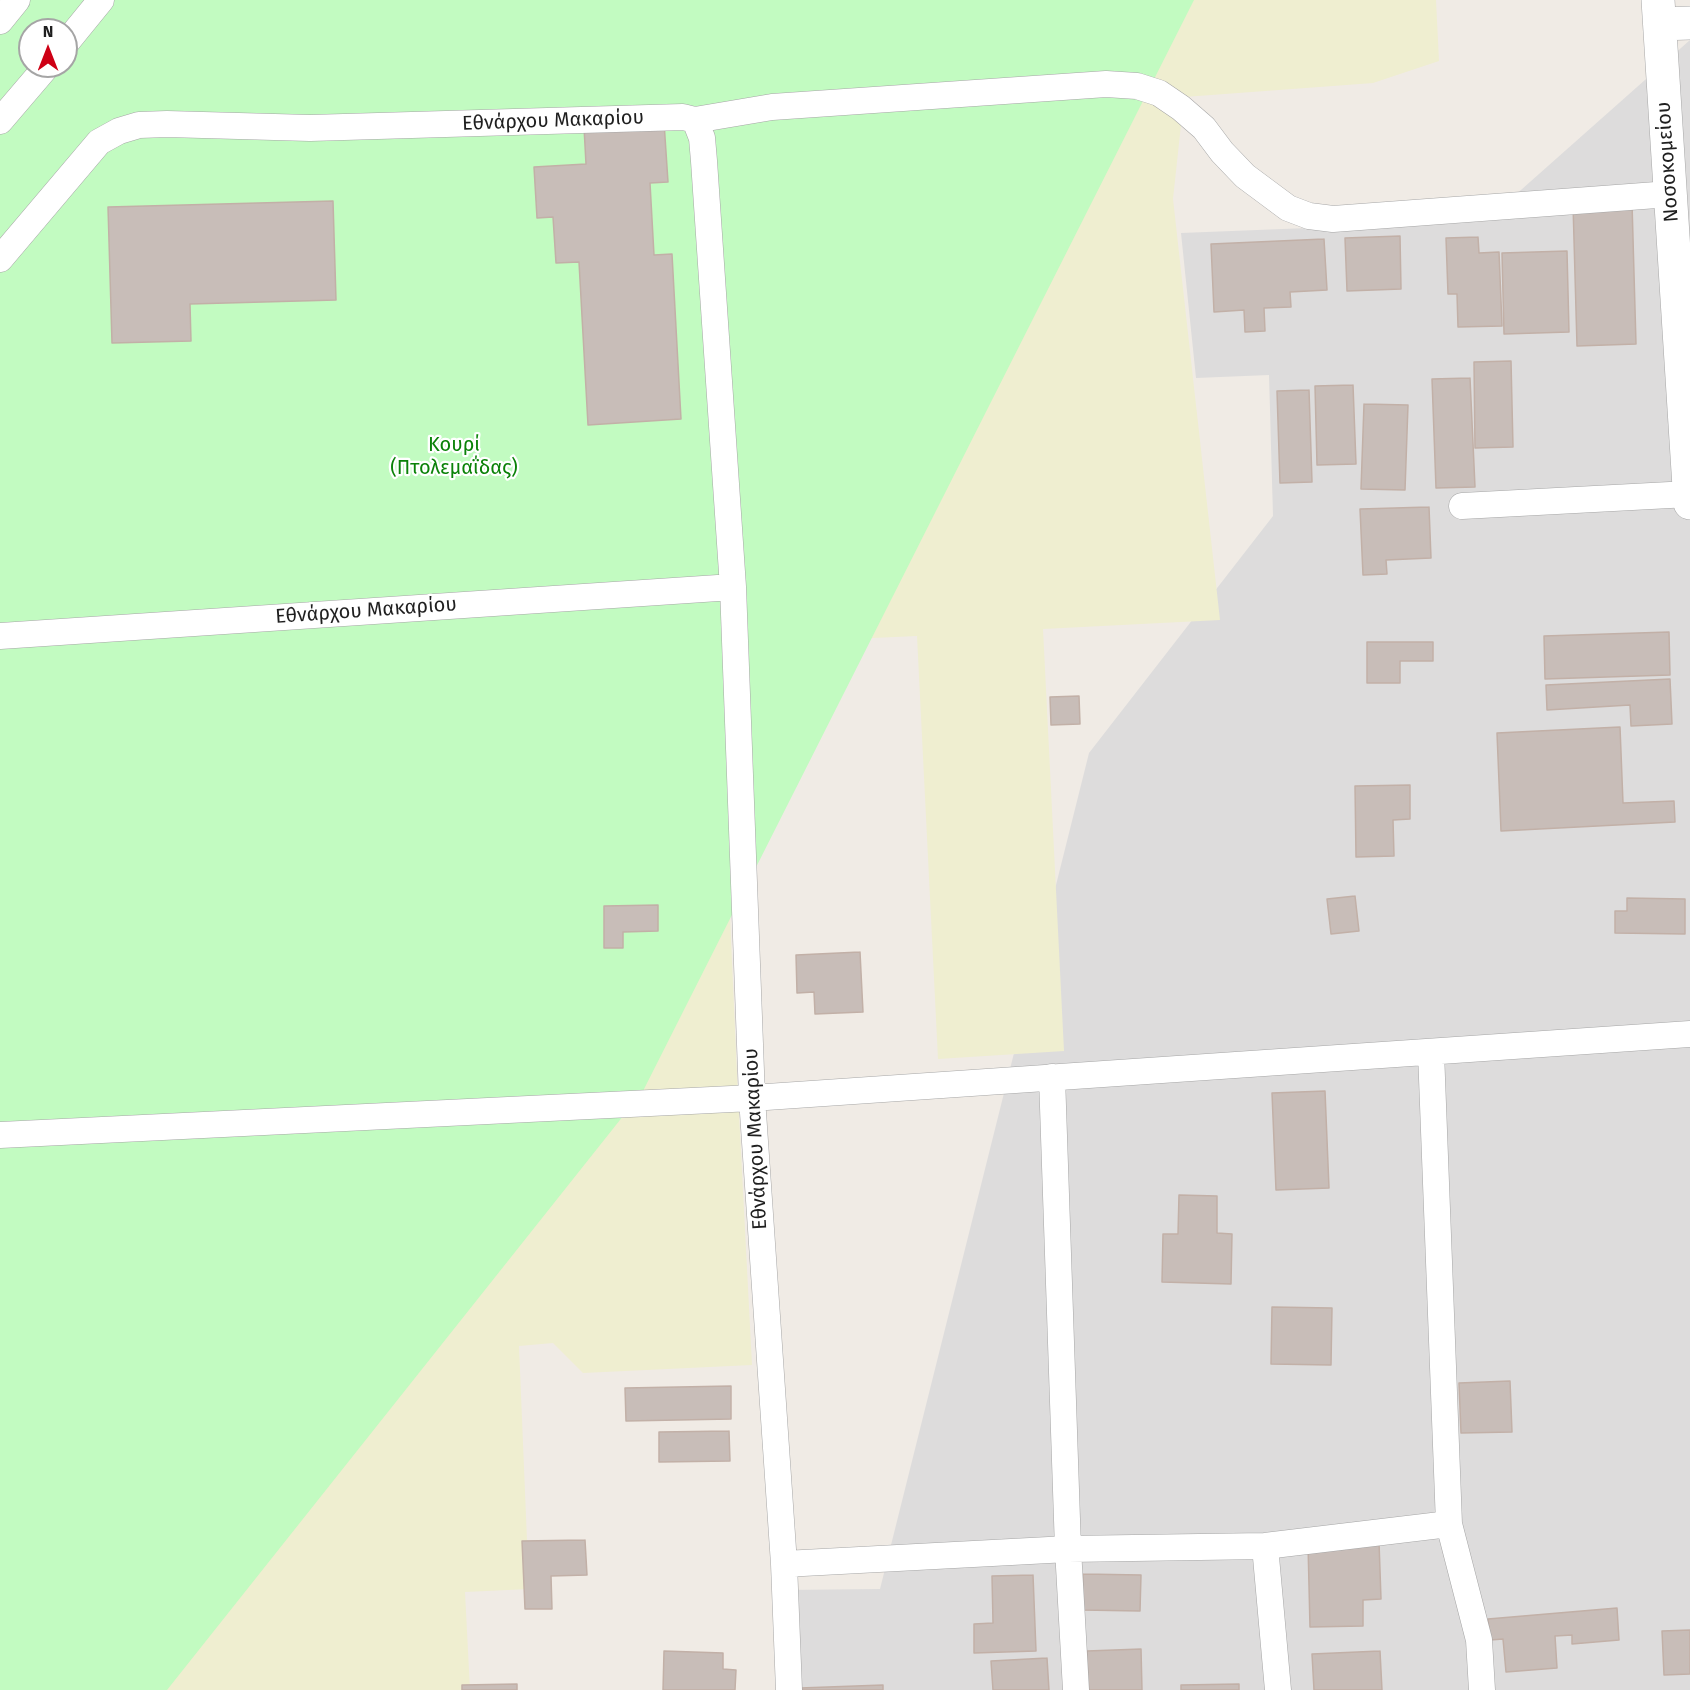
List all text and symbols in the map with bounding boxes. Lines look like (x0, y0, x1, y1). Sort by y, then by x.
north arrow (18, 18, 78, 78)
text: N (43, 22, 53, 41)
street label: Νοσοκομείου (1652, 101, 1684, 223)
street label: Εθνάρχου Μακαρίου (462, 106, 644, 136)
park label: Κουρί (Πτολεμαΐδας) (390, 433, 518, 480)
street label: Εθνάρχου Μακαρίου (274, 593, 458, 629)
street label: Εθνάρχου Μακαρίου (739, 1048, 773, 1230)

